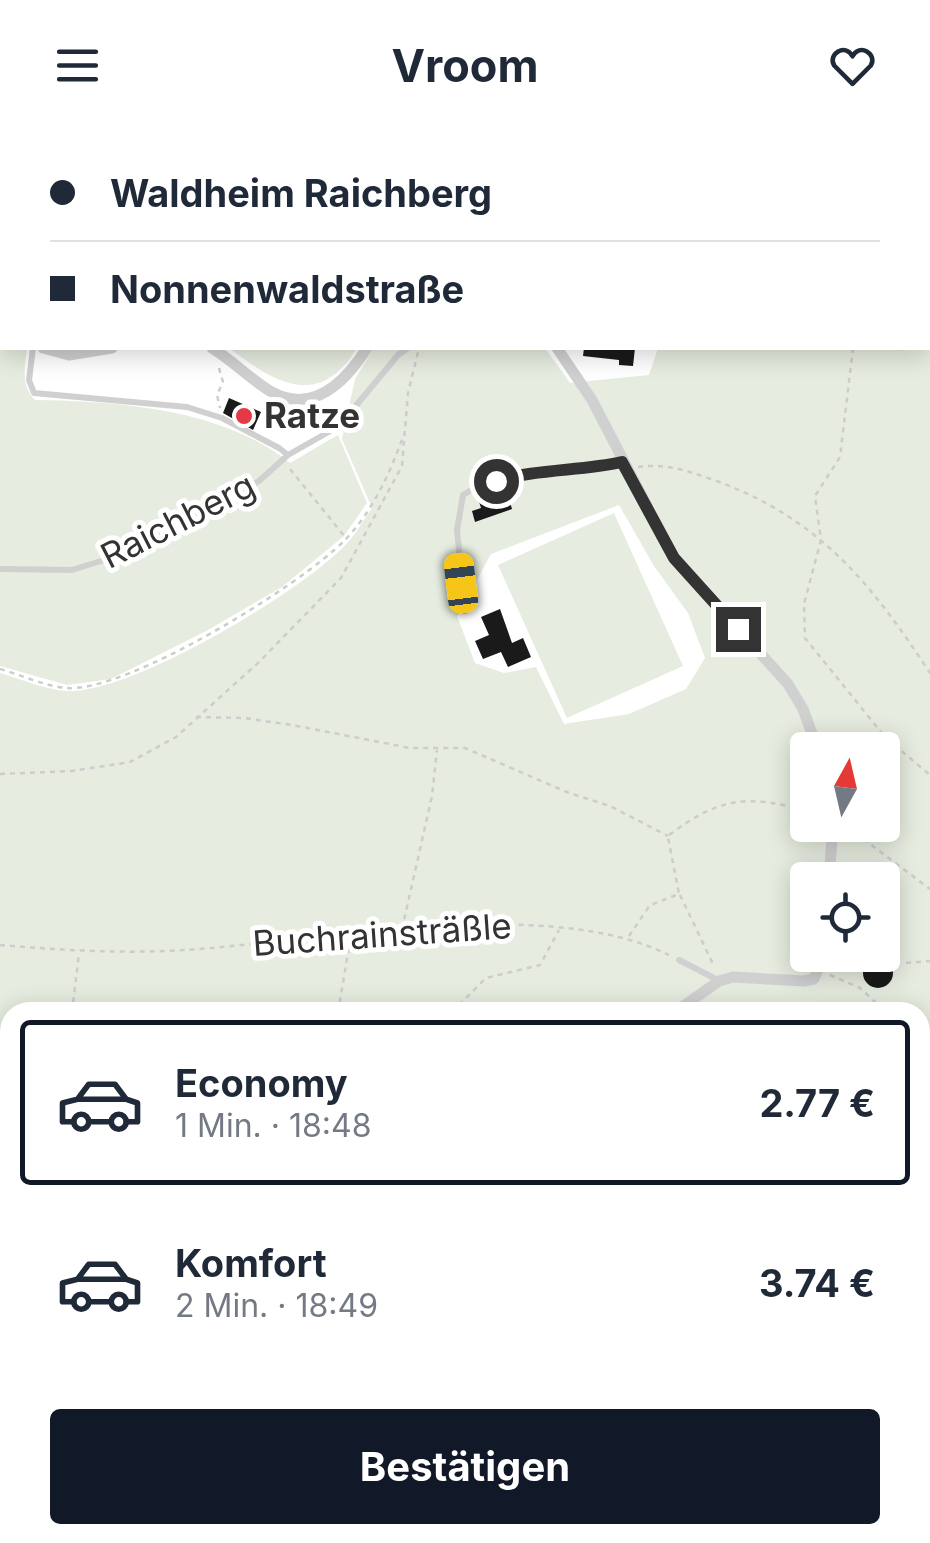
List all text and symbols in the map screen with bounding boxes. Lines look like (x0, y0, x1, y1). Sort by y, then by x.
icon: menu (50, 38, 105, 93)
text: Vroom (391, 38, 539, 93)
icon: heart (825, 38, 880, 93)
text: Waldheim Raichberg (110, 170, 492, 216)
text: Nonnenwaldstraße (110, 266, 464, 312)
place label: Ratze (264, 394, 360, 436)
marker: Ratze (233, 405, 255, 427)
route start (474, 459, 519, 504)
street label: Raichberg (94, 463, 262, 577)
car (442, 551, 480, 615)
route end (716, 607, 761, 652)
north arrow (790, 732, 900, 842)
map controls (790, 732, 900, 972)
button: locate (790, 862, 900, 972)
street label: Buchrainsträßle (251, 904, 513, 964)
icon: car (55, 1058, 145, 1148)
text: Economy (175, 1060, 348, 1106)
text: 2.77 € (759, 1080, 875, 1126)
text: 1 Min. · 18:48 (175, 1106, 372, 1145)
icon: car (55, 1238, 145, 1328)
text: Komfort (175, 1240, 327, 1286)
text: 3.74 € (759, 1260, 875, 1306)
text: 2 Min. · 18:49 (175, 1286, 378, 1325)
button: Bestätigen (50, 1409, 880, 1524)

